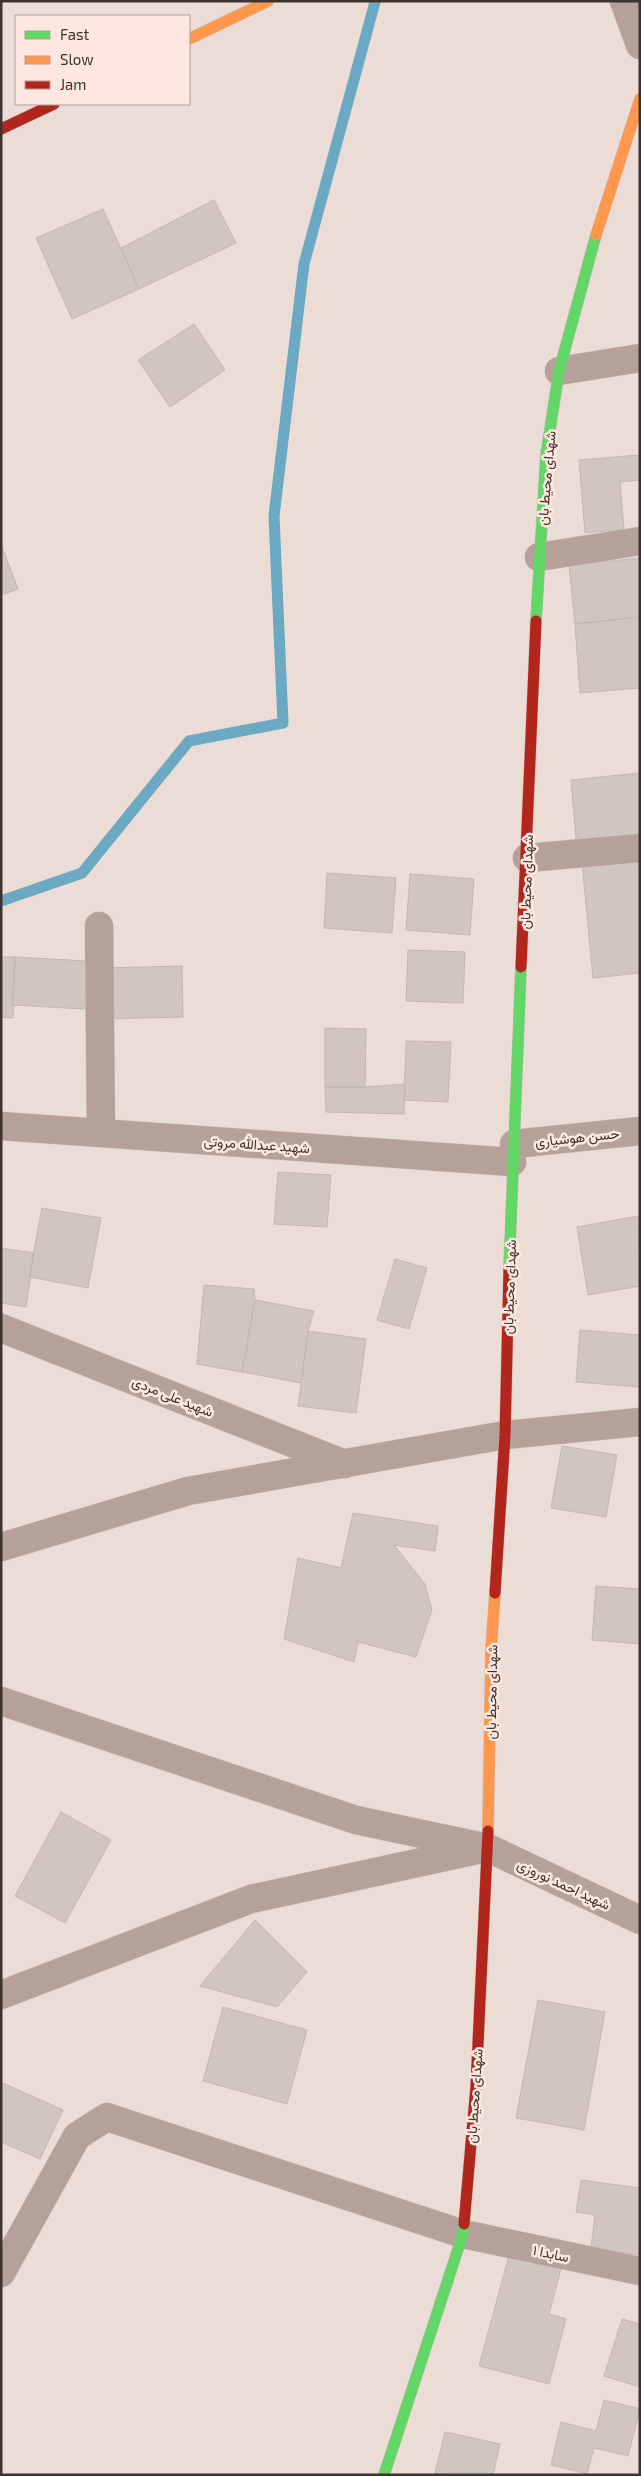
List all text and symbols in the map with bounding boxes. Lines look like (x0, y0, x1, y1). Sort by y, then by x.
legend (15, 15, 190, 105)
text: Fast (60, 25, 90, 43)
text: Slow (60, 50, 94, 68)
text: Jam (60, 75, 86, 93)
street label: شهدای محیط بان (533, 430, 560, 526)
street label: شهدای محیط بان (516, 834, 537, 930)
street label: حسن هوشیاری (534, 1124, 620, 1151)
street label: شهید عبدالله مروتی (203, 1132, 311, 1157)
street label: شهدای محیط بان (499, 1239, 520, 1335)
street label: شهید علی مردی (130, 1372, 216, 1421)
street label: شهدای محیط بان (482, 1644, 501, 1740)
street label: شهید احمد نوروزی (514, 1855, 613, 1914)
street label: شهدای محیط بان (462, 2048, 487, 2144)
street label: سابدا ۱ (531, 2241, 571, 2266)

